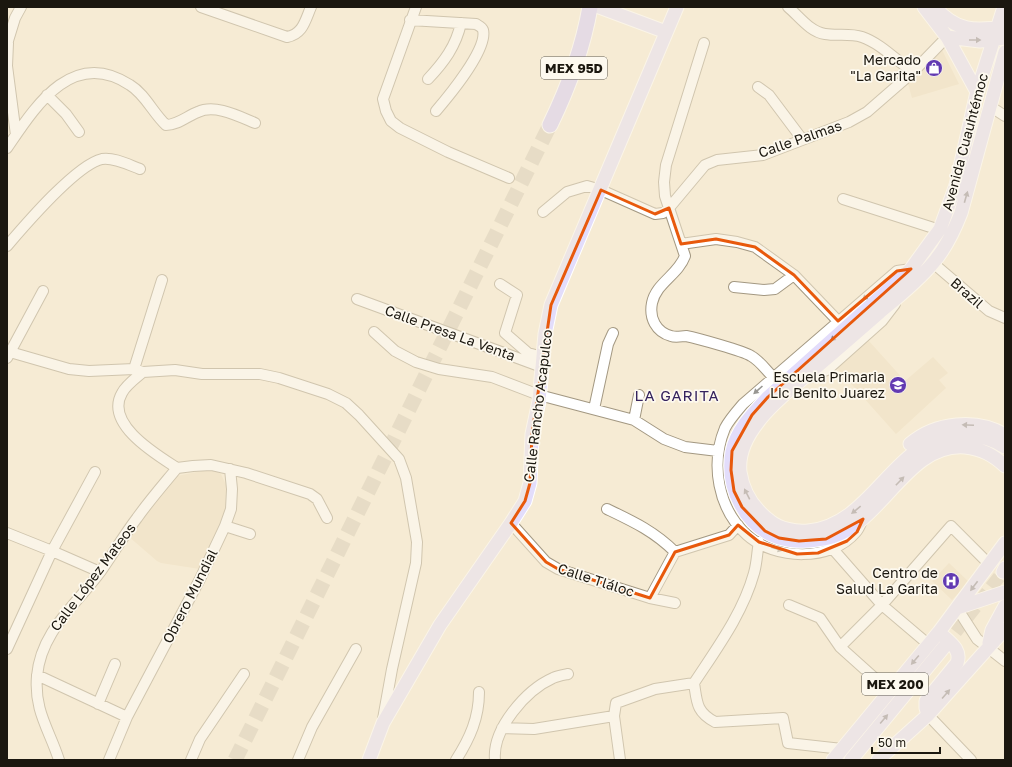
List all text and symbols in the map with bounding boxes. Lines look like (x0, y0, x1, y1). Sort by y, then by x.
one-way arrow (969, 37, 982, 43)
place label: Mercado "La Garita" (850, 51, 921, 84)
road number: MEX 95D (541, 57, 607, 79)
shop icon: Mercado "La Garita" (924, 58, 944, 78)
street label: Avenida Cuauhtémoc (938, 71, 991, 212)
street label: Calle Palmas (756, 116, 844, 161)
one-way arrow (963, 191, 969, 203)
street label: Brazil (947, 274, 987, 311)
one-way arrow (862, 292, 873, 301)
street label: Calle Presa La Venta (383, 301, 518, 364)
street label: Calle Rancho Acapulco (520, 328, 555, 483)
one-way arrow (830, 332, 840, 342)
place label: Escuela Primaria Lic Benito Juarez (770, 368, 885, 401)
school or university icon: Escuela Primaria Lic Benito Juarez (888, 375, 908, 395)
one-way arrow (753, 385, 763, 395)
district label: LA GARITA (634, 386, 720, 404)
one-way arrow (962, 421, 974, 428)
one-way arrow (895, 476, 905, 486)
one-way arrow (744, 488, 750, 500)
one-way arrow (850, 505, 861, 514)
street label: Calle López Mateos (46, 519, 139, 634)
street label: Obrero Mundial (158, 546, 221, 646)
one-way arrow (772, 546, 784, 552)
street label: Calle Tláloc (556, 559, 637, 600)
place label: Centro de Salud La Garita (836, 564, 938, 597)
hospital icon: Centro de Salud La Garita (941, 571, 961, 591)
one-way arrow (970, 581, 978, 592)
one-way arrow (910, 655, 920, 665)
road number: MEX 200 (862, 673, 928, 695)
one-way arrow (942, 689, 951, 699)
one-way arrow (880, 714, 889, 725)
scale bar (872, 729, 940, 755)
text: 50 m (878, 735, 906, 750)

